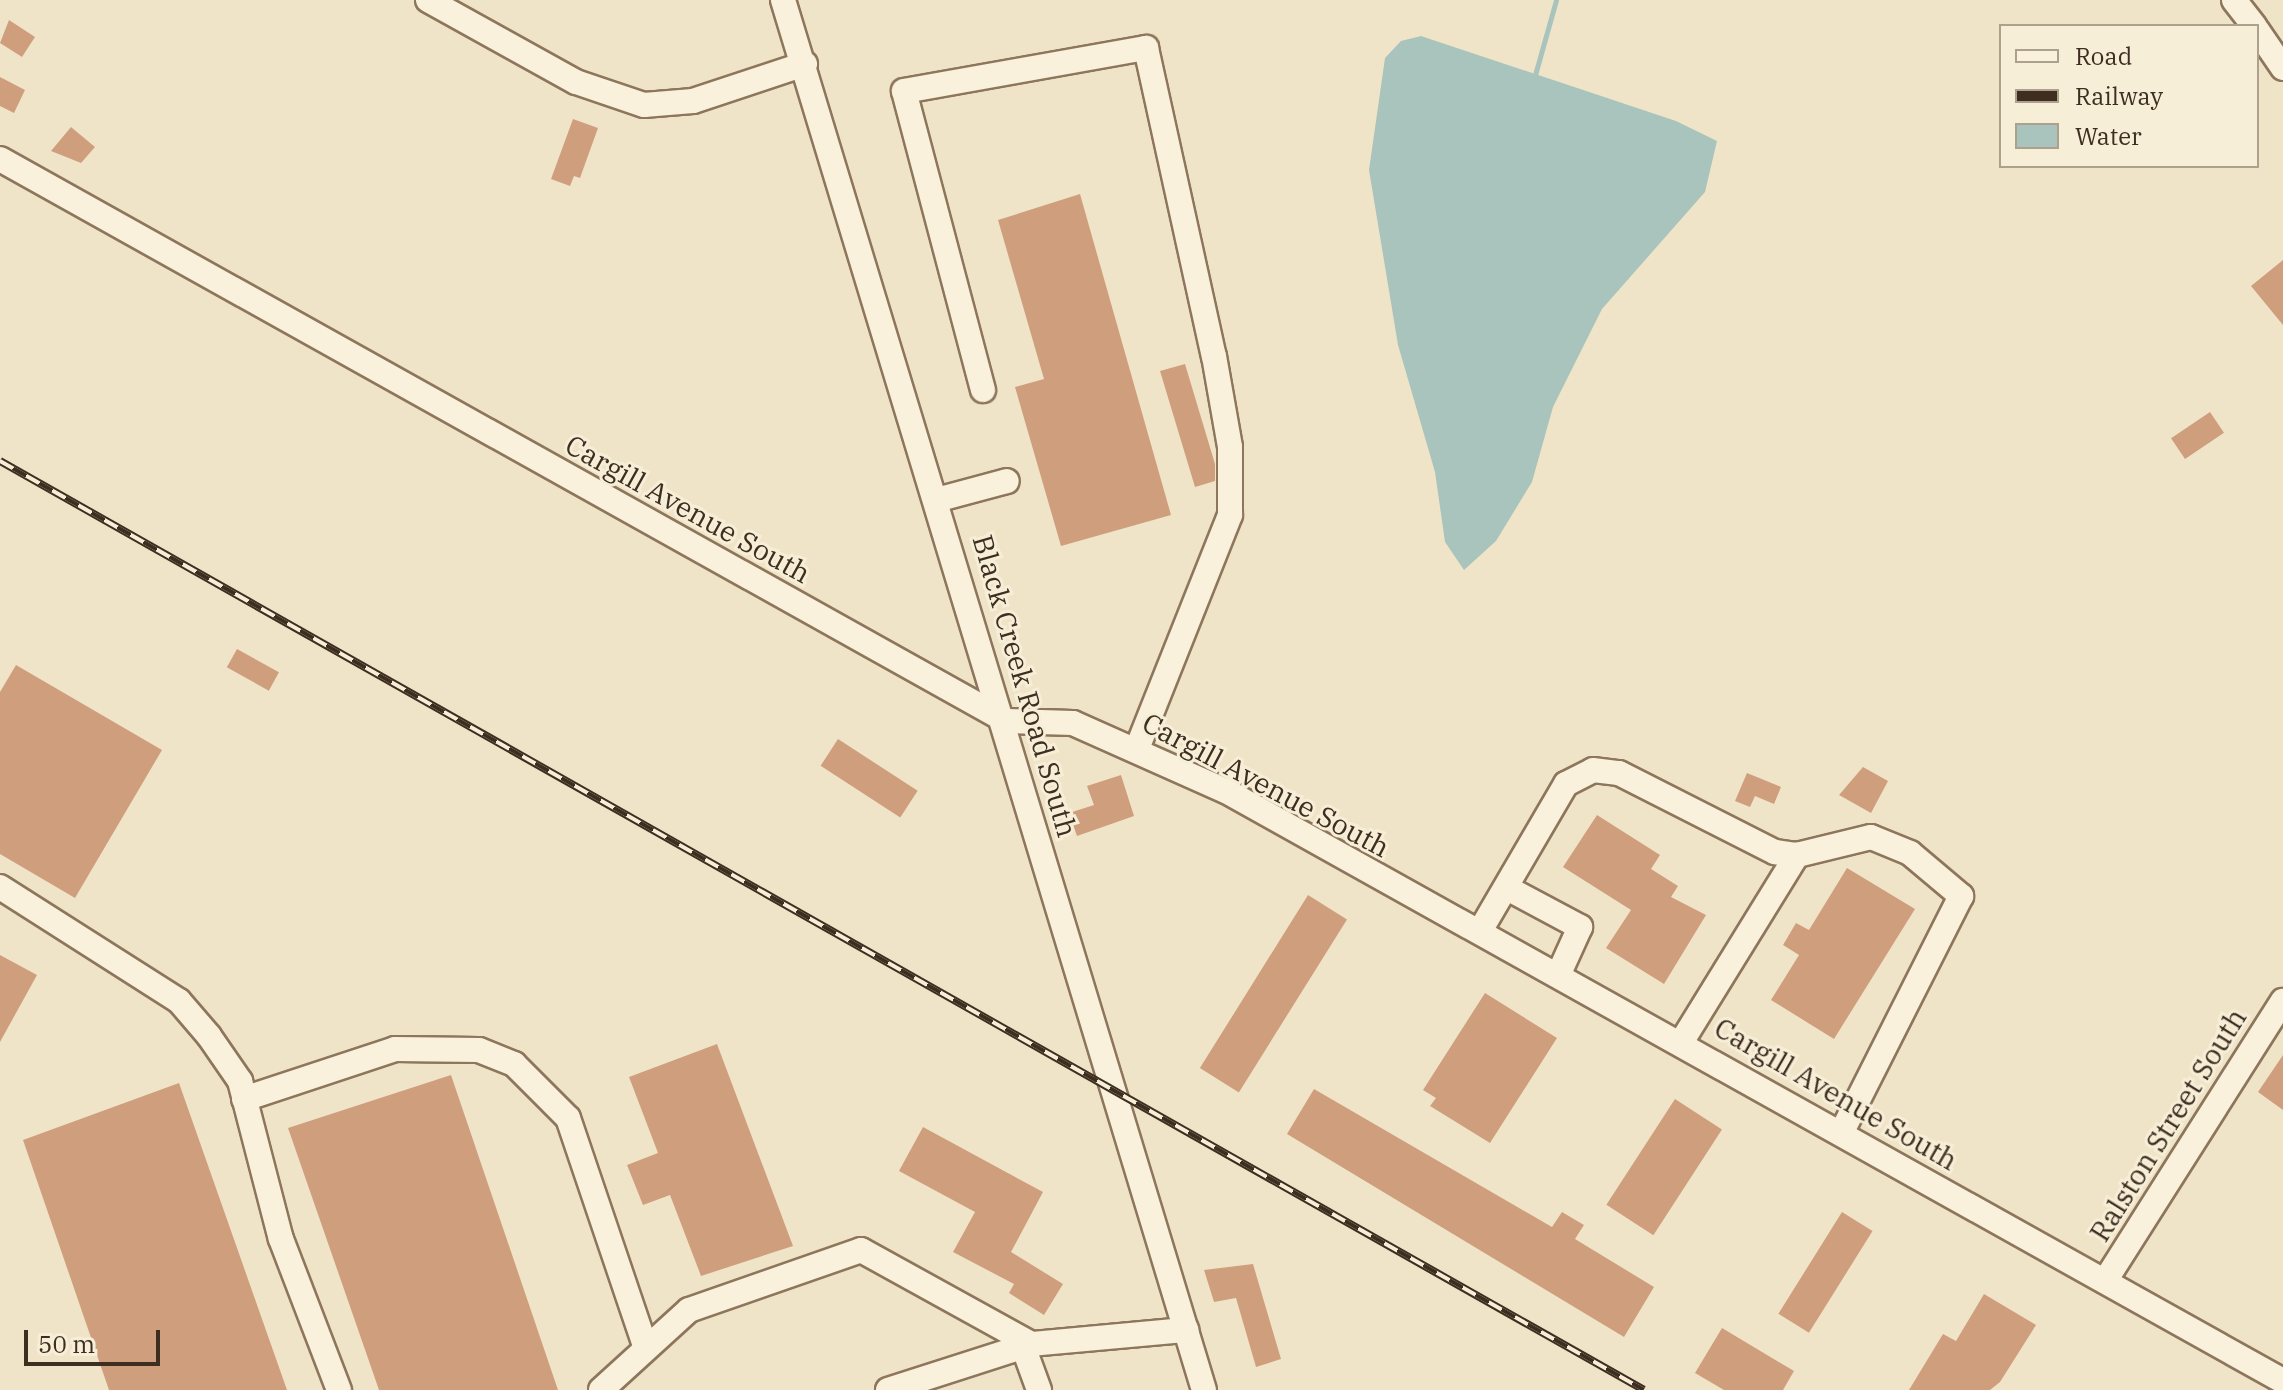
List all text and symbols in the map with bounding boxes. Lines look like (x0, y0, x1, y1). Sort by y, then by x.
legend (1999, 24, 2259, 168)
text: Road (2075, 40, 2132, 72)
text: Railway (2075, 80, 2163, 112)
text: Water (2075, 120, 2142, 152)
street label: Cargill Avenue South (560, 428, 816, 590)
street label: Black Creek Road South (966, 531, 1084, 841)
street label: Cargill Avenue South (1137, 706, 1395, 864)
street label: Ralston Street South (2083, 1002, 2253, 1248)
street label: Cargill Avenue South (1709, 1011, 1963, 1177)
scale bar (28, 1314, 164, 1364)
text: 50 m (38, 1328, 95, 1360)

